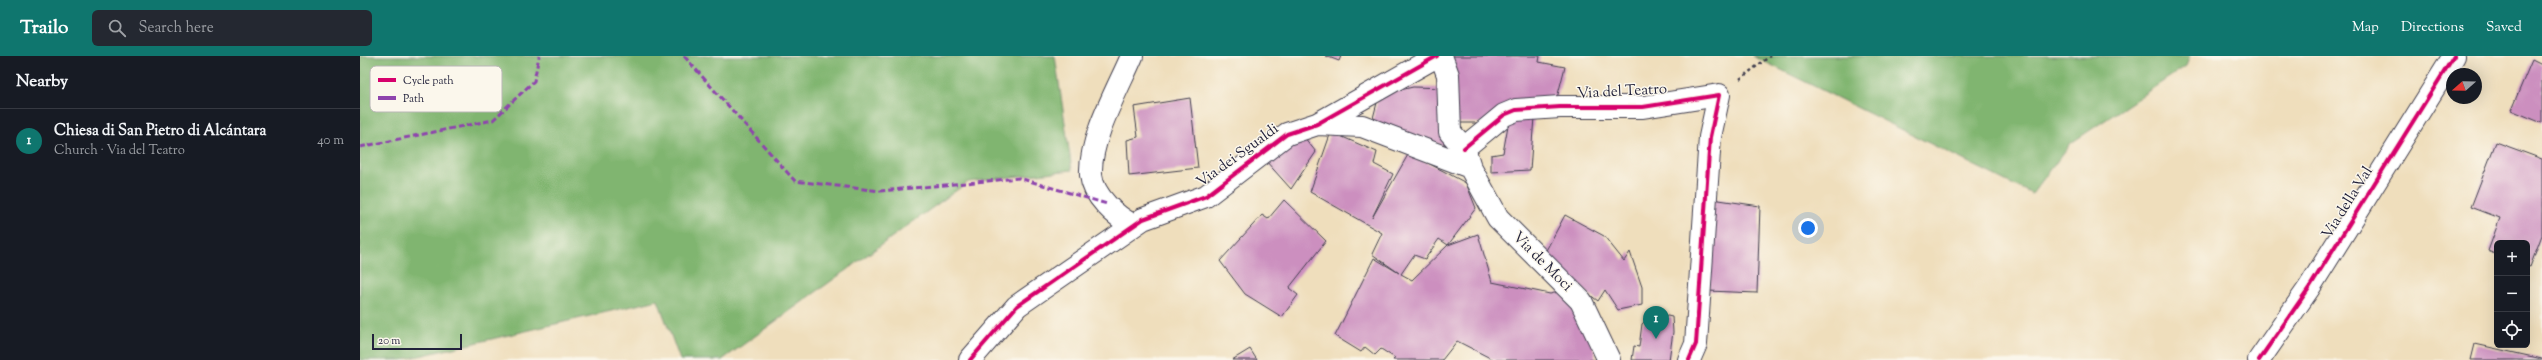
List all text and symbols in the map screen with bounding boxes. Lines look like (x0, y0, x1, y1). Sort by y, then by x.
search box (92, 10, 372, 46)
text: Trailo (20, 15, 68, 42)
icon: search (106, 17, 128, 39)
text: Search here (138, 18, 214, 39)
text: Map (2352, 18, 2379, 38)
text: Directions (2401, 18, 2464, 38)
text: Saved (2486, 18, 2522, 38)
legend (370, 66, 502, 112)
north arrow (2446, 68, 2482, 104)
text: Nearby (16, 70, 68, 94)
text: Cycle path (403, 73, 454, 89)
street label: Via del Teatro (1576, 79, 1668, 105)
text: Path (403, 91, 425, 107)
street label: Via dei Sgualdi (1193, 119, 1283, 193)
text: Chiesa di San Pietro di Alcántara (54, 121, 266, 142)
text: 1 (27, 132, 31, 150)
text: 40 m (317, 132, 344, 150)
text: Church · Via del Teatro (54, 142, 185, 160)
street label: Via della Val (2317, 163, 2379, 243)
your location (1798, 218, 1818, 238)
street label: Via de Moci (1507, 227, 1577, 297)
map controls (2494, 240, 2530, 348)
button: + (2494, 240, 2530, 276)
button: − (2494, 276, 2530, 312)
pin: 1 (1643, 306, 1669, 339)
button: locate (2494, 312, 2530, 348)
scale bar (372, 332, 462, 351)
text: 20 m (378, 333, 400, 349)

